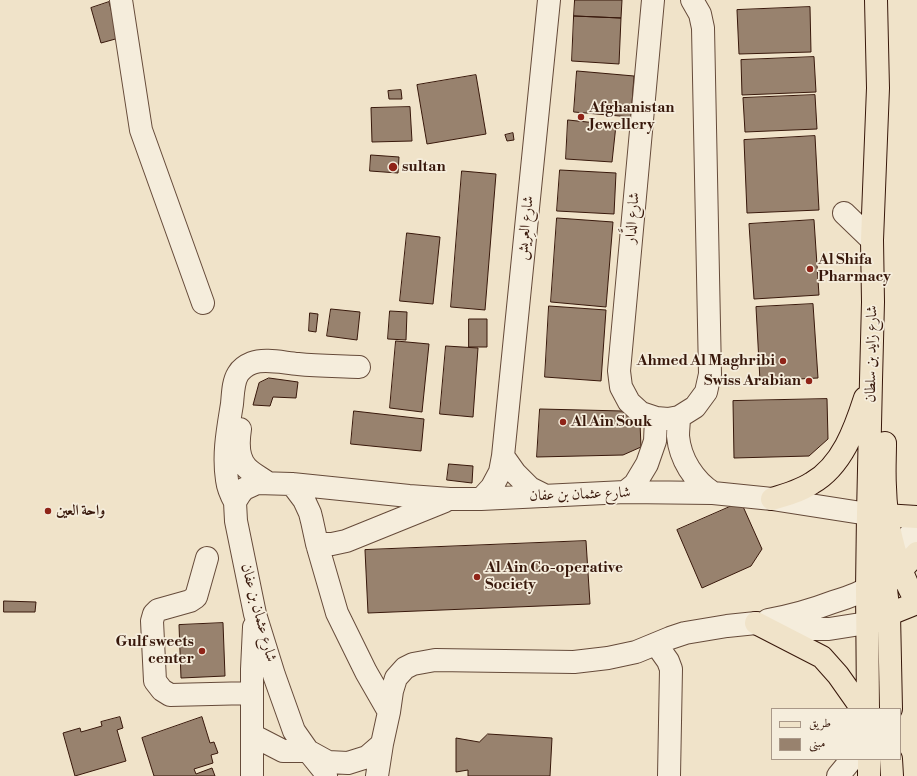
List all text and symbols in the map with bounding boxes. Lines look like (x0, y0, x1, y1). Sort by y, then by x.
place label: Afghanistan Jewellery (589, 99, 674, 134)
marker: Afghanistan Jewellery (576, 112, 586, 122)
place label: sultan (402, 158, 446, 176)
marker: sultan (387, 161, 399, 173)
street label: شارع الدَّار (622, 192, 644, 244)
street label: شارع العِريش (514, 195, 538, 261)
place label: Al Shifa Pharmacy (818, 251, 891, 286)
marker: Al Shifa Pharmacy (805, 264, 815, 274)
street label: شارع زايد بن سلطان (862, 305, 882, 403)
place label: Ahmed Al Maghribi (637, 352, 775, 370)
marker: Ahmed Al Maghribi (778, 356, 788, 366)
place label: Swiss Arabian (704, 372, 801, 390)
marker: Swiss Arabian (804, 376, 814, 386)
place label: Al Ain Souk (571, 413, 652, 431)
marker: Al Ain Souk (558, 417, 568, 427)
street label: شارع عثمان بن عفان (529, 484, 631, 506)
place label: واحة العين (56, 502, 105, 520)
marker: واحة العين (43, 506, 53, 516)
place label: Al Ain Co-operative Society (485, 559, 623, 594)
street label: شارع عثمان بن عفان (236, 562, 280, 664)
marker: Al Ain Co-operative Society (472, 572, 482, 582)
place label: Gulf sweets center (116, 633, 194, 668)
marker: Gulf sweets center (197, 646, 207, 656)
legend (771, 708, 901, 760)
text: طريق (809, 716, 831, 731)
text: مبنى (809, 736, 825, 751)

